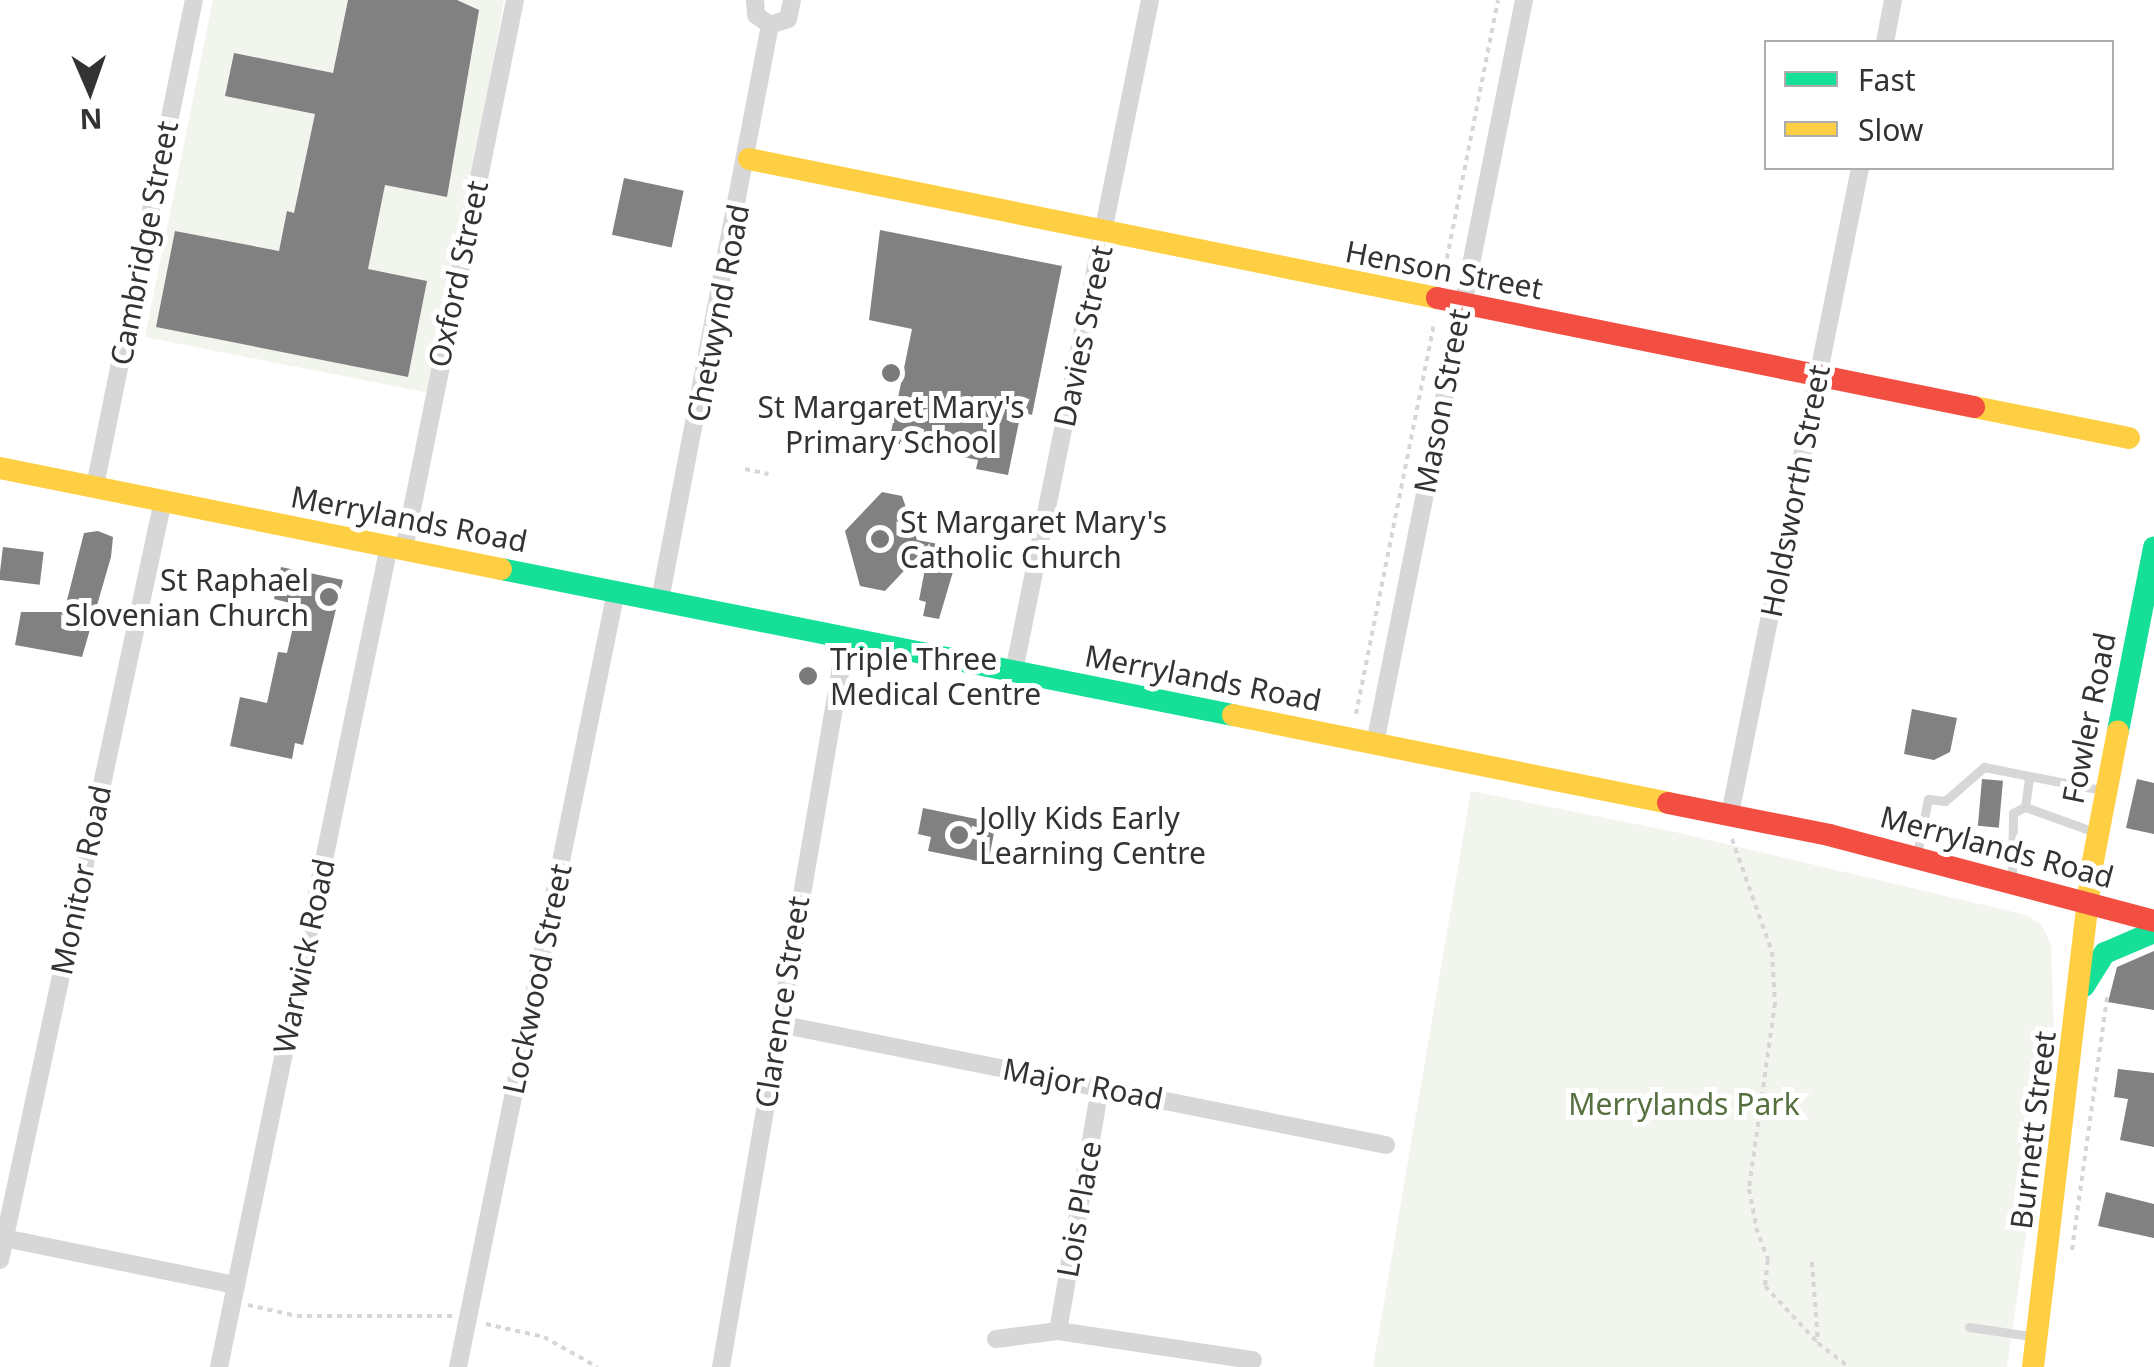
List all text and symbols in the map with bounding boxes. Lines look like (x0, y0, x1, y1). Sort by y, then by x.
north arrow (40, 40, 140, 140)
legend (1764, 40, 2114, 170)
text: Fast (1858, 59, 1916, 100)
text: N (79, 101, 103, 139)
text: Slow (1858, 109, 1923, 150)
street label: Cambridge Street (103, 118, 185, 368)
street label: Oxford Street (421, 178, 495, 370)
street label: Chetwynd Road (679, 201, 757, 425)
street label: Henson Street (1342, 233, 1546, 307)
street label: Davies Street (1046, 242, 1120, 430)
street label: Mason Street (1407, 306, 1477, 496)
marker: St Margaret Mary's Primary School (880, 362, 902, 384)
street label: Holdsworth Street (1753, 362, 1837, 620)
place label: St Margaret Mary's Primary School (758, 389, 1024, 460)
street label: Merrylands Road (288, 478, 530, 560)
place label: St Margaret Mary's Catholic Church (900, 504, 1167, 574)
marker: St Margaret Mary's Catholic Church (869, 528, 891, 550)
place label: St Raphael Slovenian Church (65, 562, 309, 632)
marker: St Raphael Slovenian Church (318, 586, 340, 608)
street label: Fowler Road (2055, 629, 2123, 807)
street label: Merrylands Road (1082, 637, 1324, 719)
place label: Triple Three Medical Centre (830, 641, 1041, 712)
marker: Triple Three Medical Centre (795, 663, 821, 689)
street label: Monitor Road (43, 782, 119, 978)
street label: Merrylands Road (1876, 799, 2118, 895)
place label: Jolly Kids Early Learning Centre (979, 800, 1206, 870)
marker: Jolly Kids Early Learning Centre (948, 824, 970, 846)
street label: Warwick Road (266, 855, 342, 1057)
street label: Lockwood Street (495, 861, 579, 1097)
street label: Clarence Street (748, 894, 816, 1110)
street label: Burnett Street (2003, 1029, 2063, 1231)
street label: Major Road (1000, 1051, 1166, 1117)
park label: Merrylands Park (1568, 1086, 1800, 1122)
street label: Lois Place (1049, 1138, 1109, 1280)

